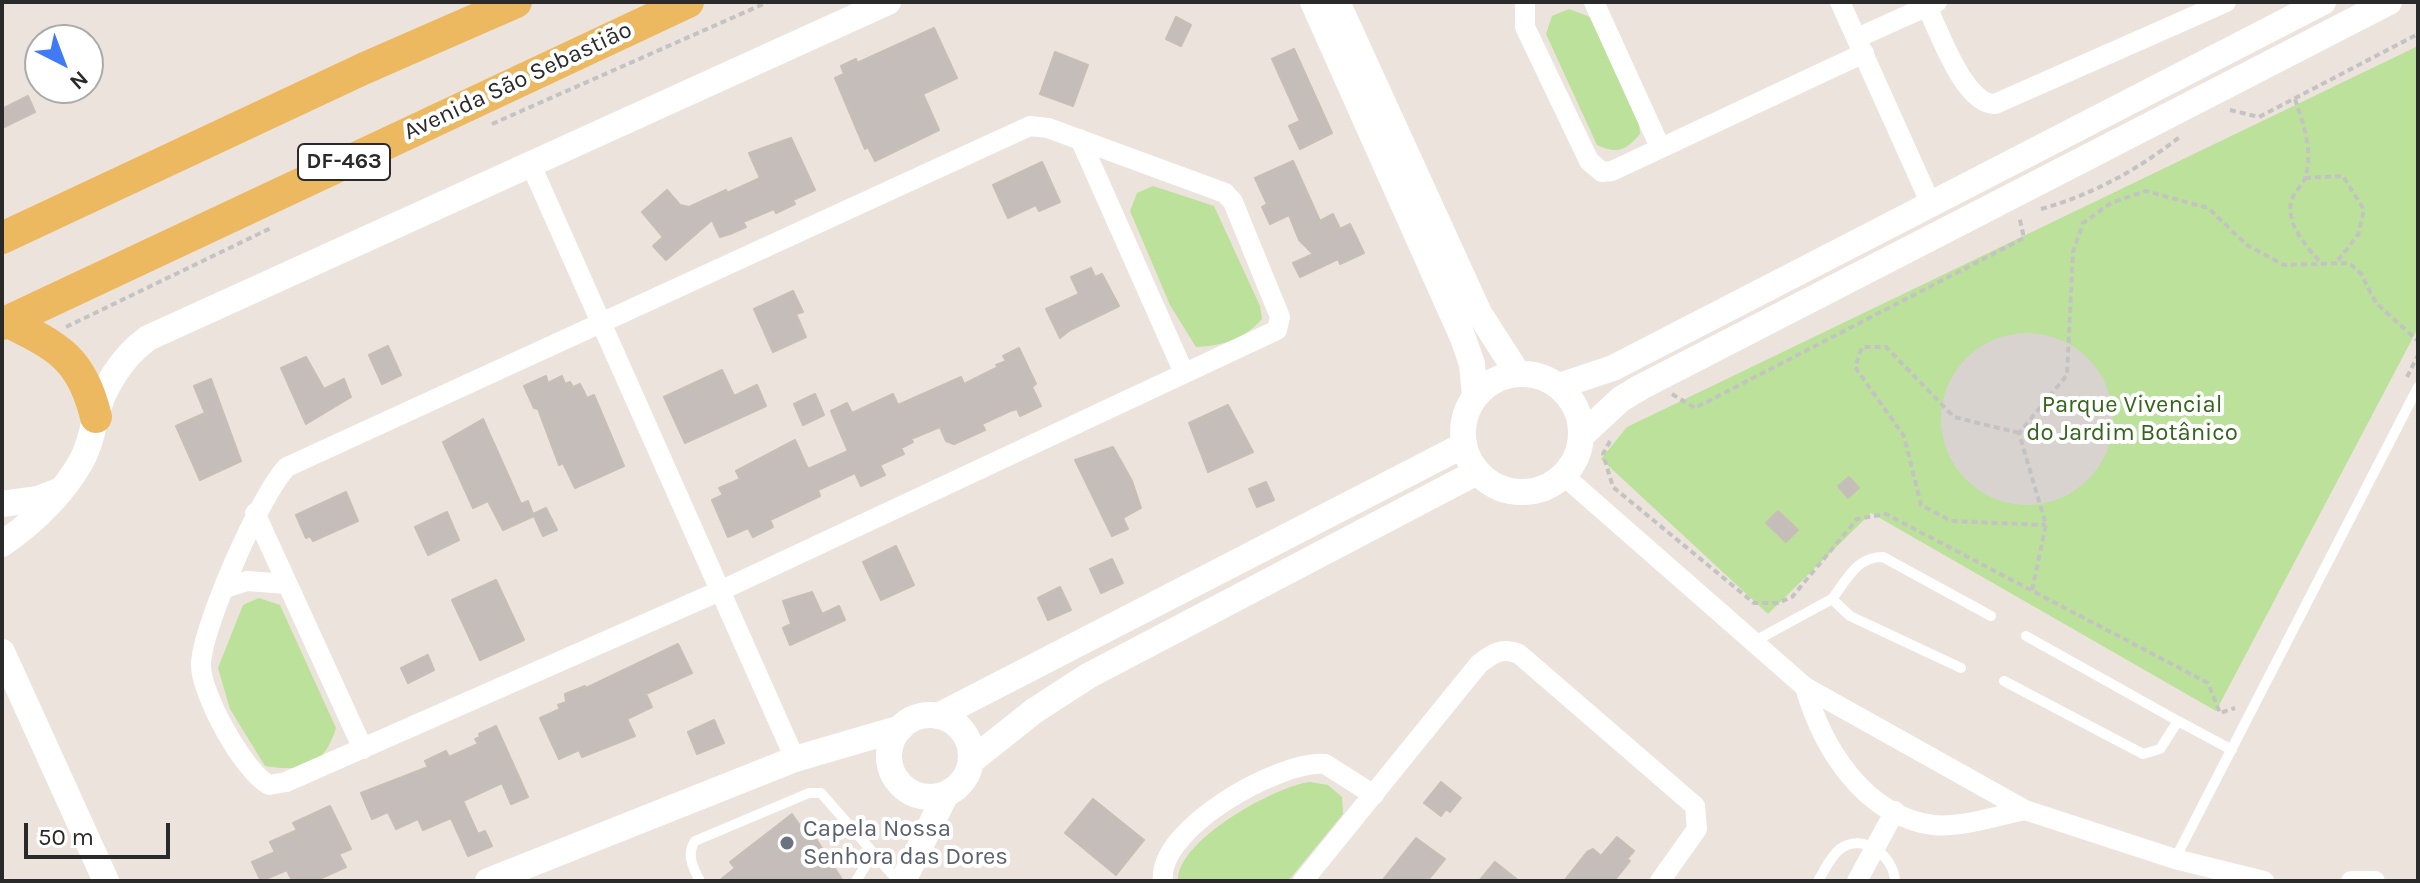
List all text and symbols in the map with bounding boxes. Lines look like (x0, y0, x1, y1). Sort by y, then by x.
street label: Avenida São Sebastião (399, 15, 637, 147)
north arrow (24, 24, 104, 104)
text: N (64, 65, 93, 95)
road number: DF-463 (298, 144, 390, 180)
park label: Parque Vivencial do Jardim Botânico (2026, 391, 2238, 447)
scale bar (28, 807, 174, 857)
place label: Capela Nossa Senhora das Dores (803, 815, 1008, 871)
text: 50 m (38, 823, 94, 851)
marker: Capela Nossa Senhora das Dores (778, 834, 796, 852)

